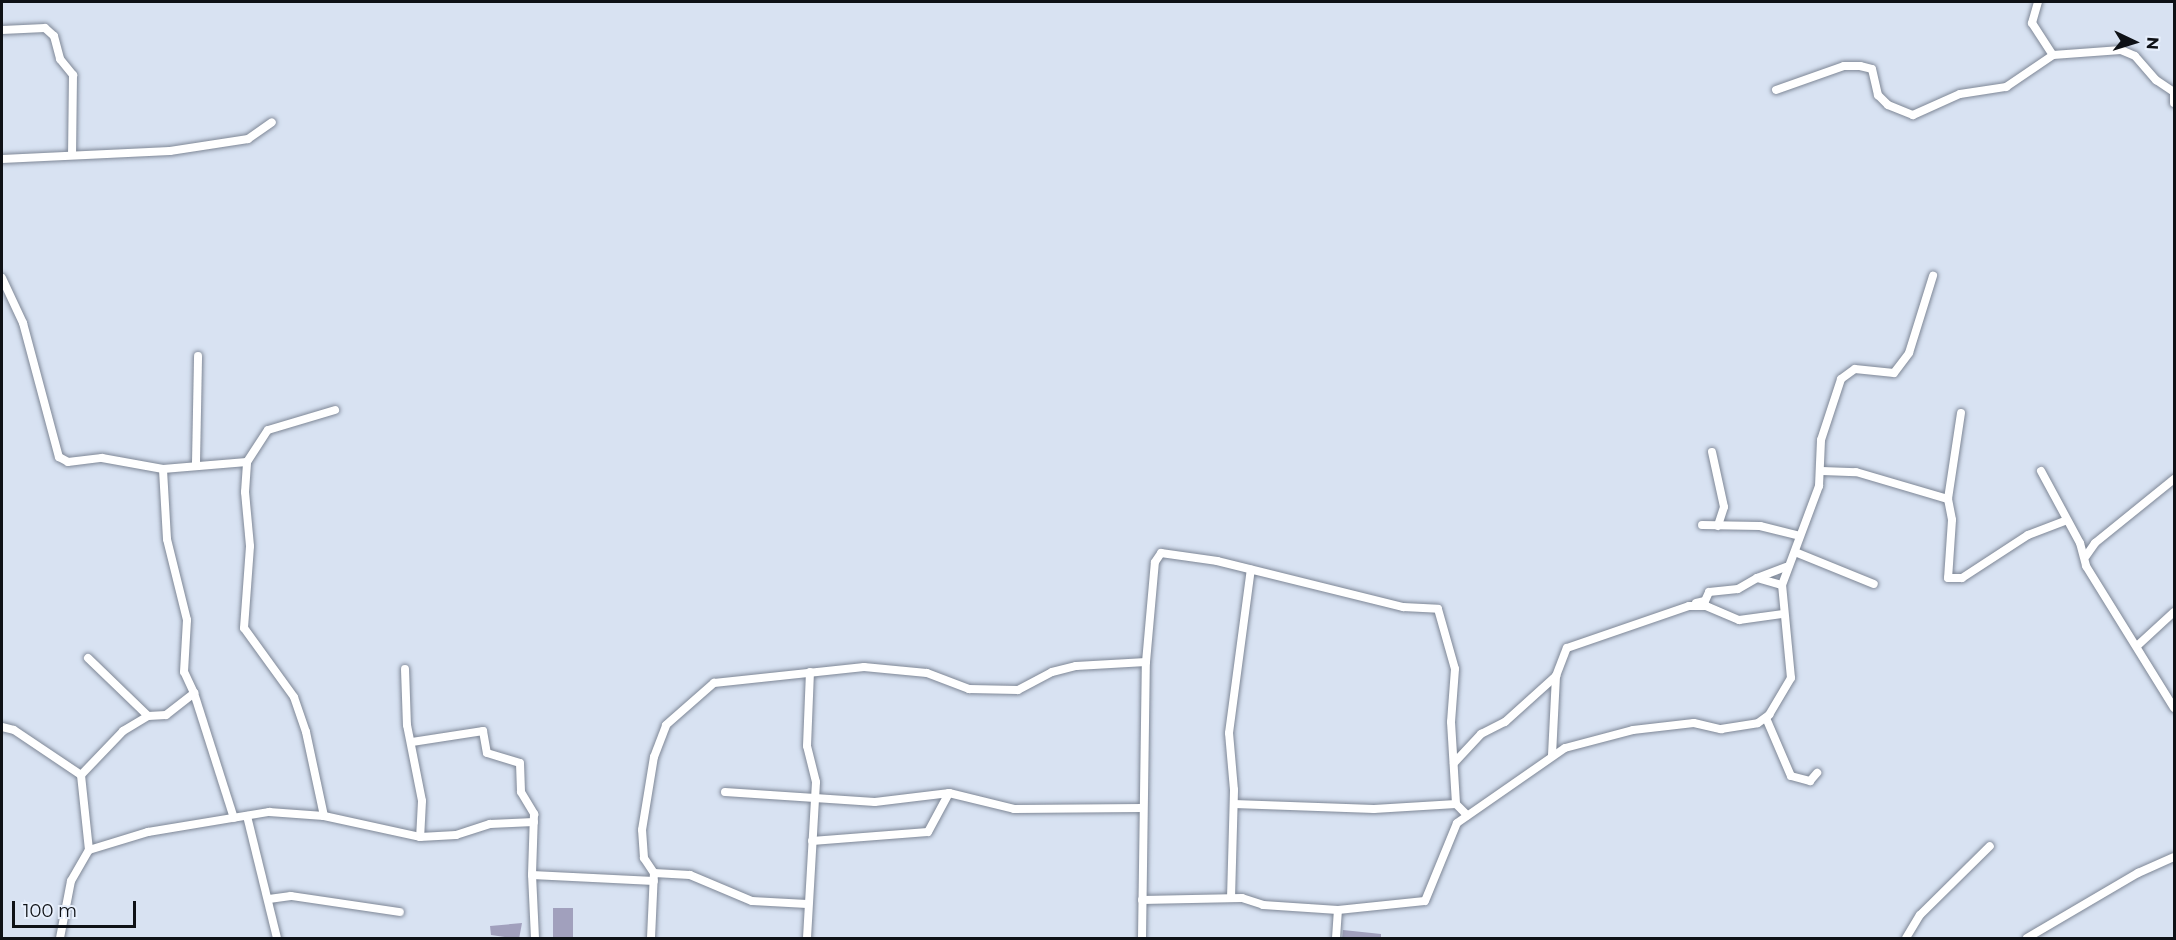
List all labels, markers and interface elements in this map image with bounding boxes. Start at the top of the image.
north arrow [2104,12,2164,72]
text: N [2143,36,2162,50]
scale bar [15,889,140,927]
text: 100 m [23,900,77,922]

